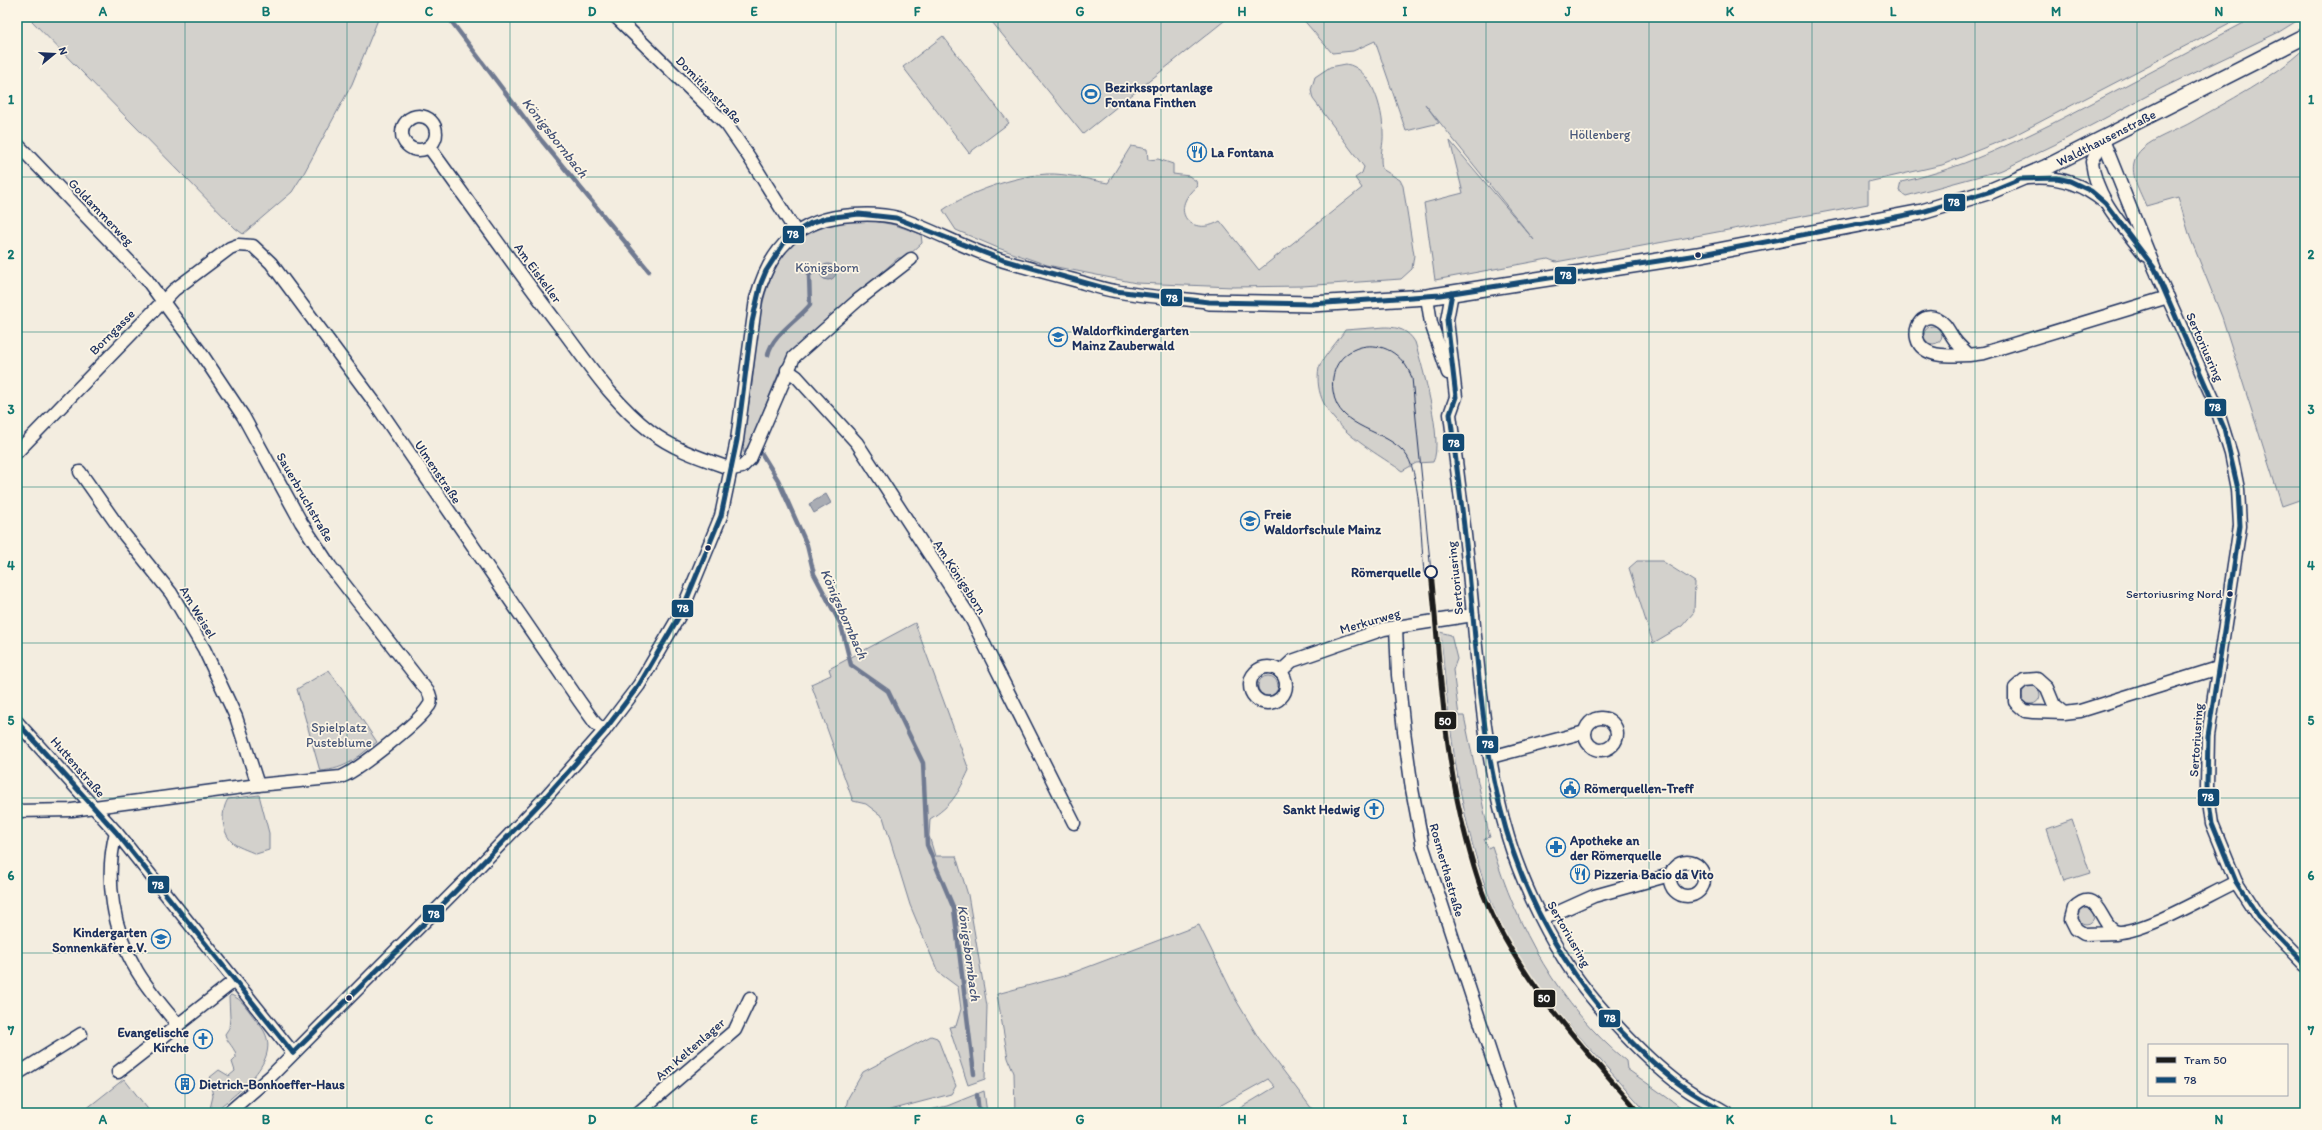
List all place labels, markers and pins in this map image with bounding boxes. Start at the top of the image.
place label: Bezirkssportanlage Fontana Finthen [1105,80,1213,110]
sports icon: Bezirkssportanlage Fontana Finthen [1080,83,1102,105]
restaurant icon: La Fontana [1186,141,1208,163]
place label: La Fontana [1211,145,1274,160]
unlabelled marker [1693,250,1703,260]
place label: Waldorfkindergarten Mainz Zauberwald [1072,323,1190,353]
school or university icon: Waldorfkindergarten Mainz Zauberwald [1047,326,1069,348]
place label: Freie Waldorfschule Mainz [1264,507,1382,537]
school or university icon: Freie Waldorfschule Mainz [1239,510,1261,532]
unlabelled marker [703,543,713,553]
place label: Römerquelle [1351,565,1421,581]
marker: Römerquelle [1424,565,1438,579]
place label: Sertoriusring Nord [2126,587,2222,601]
marker: Sertoriusring Nord [2225,589,2235,599]
public building icon: Römerquellen-Treff [1559,777,1581,799]
place label: Römerquellen-Treff [1584,781,1694,797]
church icon: Sankt Hedwig [1363,798,1385,820]
place label: Sankt Hedwig [1283,802,1360,818]
place label: Apotheke an der Römerquelle [1569,833,1661,864]
pharmacy icon: Apotheke an der Römerquelle [1545,836,1567,858]
restaurant icon: Pizzeria Bacio da Vito [1569,863,1591,885]
place label: Pizzeria Bacio da Vito [1594,867,1714,882]
place label: Kindergarten Sonnenkäfer e.V. [52,925,148,955]
school or university icon: Kindergarten Sonnenkäfer e.V. [150,928,172,950]
unlabelled marker [344,993,354,1003]
place label: Evangelische Kirche [117,1025,189,1055]
church icon: Evangelische Kirche [192,1028,214,1050]
building icon: Dietrich-Bonhoeffer-Haus [174,1073,196,1095]
place label: Dietrich-Bonhoeffer-Haus [199,1077,345,1092]

